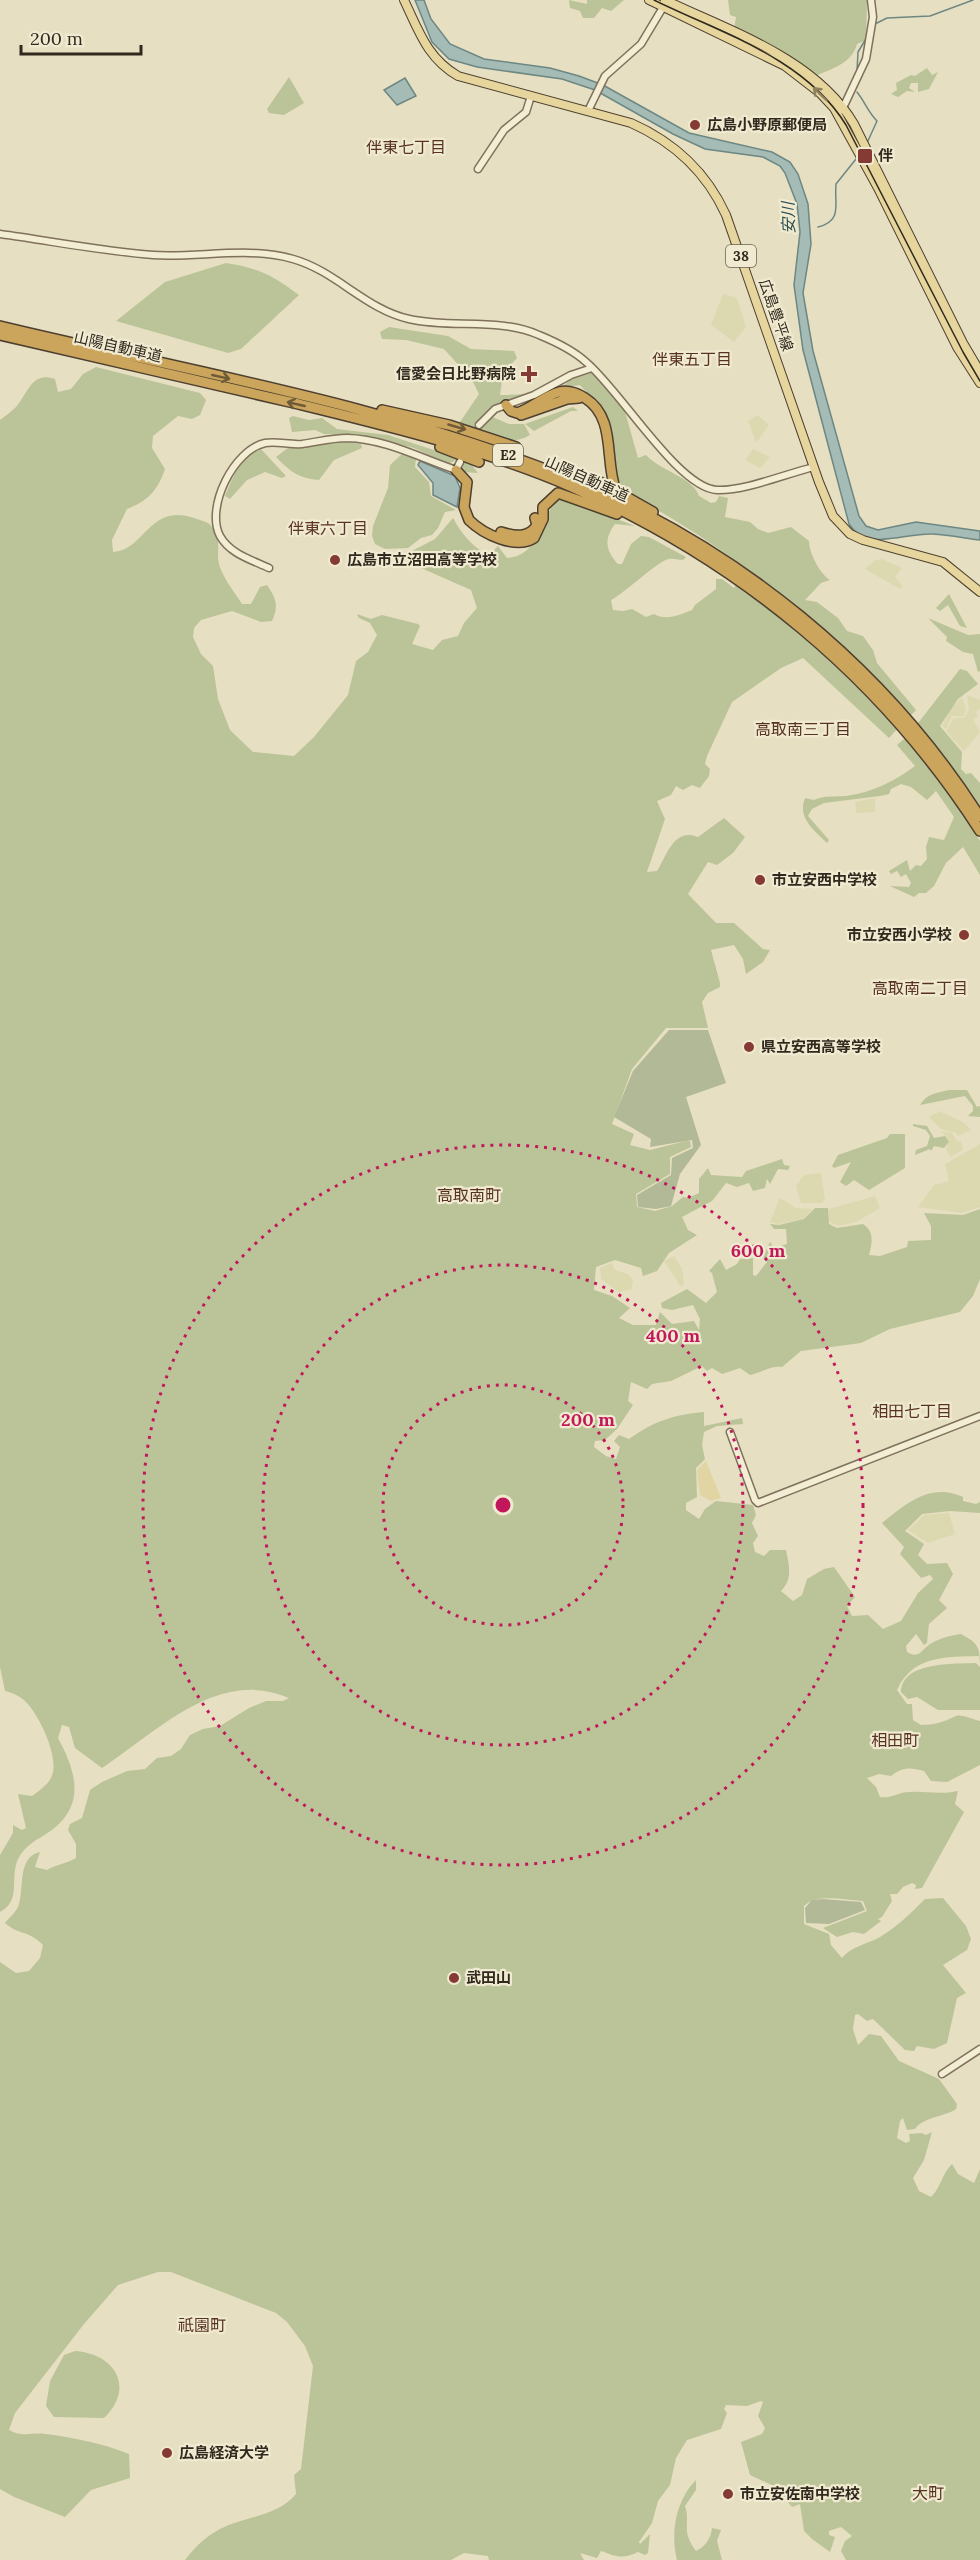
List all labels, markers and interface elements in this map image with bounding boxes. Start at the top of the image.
scale bar [21,18,141,56]
text: 200 m [30,27,83,50]
one-way arrow [813,86,827,101]
place label: 広島小野原郵便局 [707,115,827,134]
marker: 広島小野原郵便局 [688,118,702,132]
district label: 伴東七丁目 [366,137,446,157]
place label: 伴 [878,146,893,165]
marker: 伴 [856,147,874,165]
water label: 安川 [777,200,799,234]
road number: 38 [726,245,756,267]
street label: 広島豊平線 [755,276,798,353]
street label: 山陽自動車道 [72,327,164,366]
district label: 伴東五丁目 [652,349,732,369]
place label: 信愛会日比野病院 [396,364,516,383]
marker: 信愛会日比野病院 [520,365,538,383]
one-way arrow [211,371,230,383]
one-way arrow [286,397,305,409]
one-way arrow [447,422,466,433]
road number: E2 [493,444,523,466]
street label: 山陽自動車道 [542,452,632,506]
district label: 伴東六丁目 [288,518,368,538]
place label: 広島市立沼田高等学校 [347,550,497,569]
marker: 広島市立沼田高等学校 [328,553,342,567]
district label: 高取南三丁目 [755,719,851,739]
place label: 市立安西中学校 [772,870,877,889]
marker: 市立安西中学校 [753,873,767,887]
place label: 市立安西小学校 [847,925,952,944]
marker: 市立安西小学校 [957,928,971,942]
district label: 高取南二丁目 [872,978,968,998]
place label: 県立安西高等学校 [761,1037,881,1056]
marker: 県立安西高等学校 [742,1040,756,1054]
district label: 高取南町 [437,1185,501,1205]
text: 600 m [731,1239,786,1262]
text: 400 m [646,1324,700,1347]
district label: 相田七丁目 [872,1401,952,1421]
text: 200 m [561,1408,615,1431]
centre of rings [493,1495,513,1515]
district label: 相田町 [871,1730,919,1750]
place label: 武田山 [466,1968,511,1987]
marker: 武田山 [447,1971,461,1985]
district label: 祇園町 [178,2315,226,2335]
place label: 広島経済大学 [179,2443,269,2462]
marker: 広島経済大学 [160,2446,174,2460]
district label: 大町 [912,2483,944,2503]
place label: 市立安佐南中学校 [740,2484,860,2503]
marker: 市立安佐南中学校 [721,2487,735,2501]

